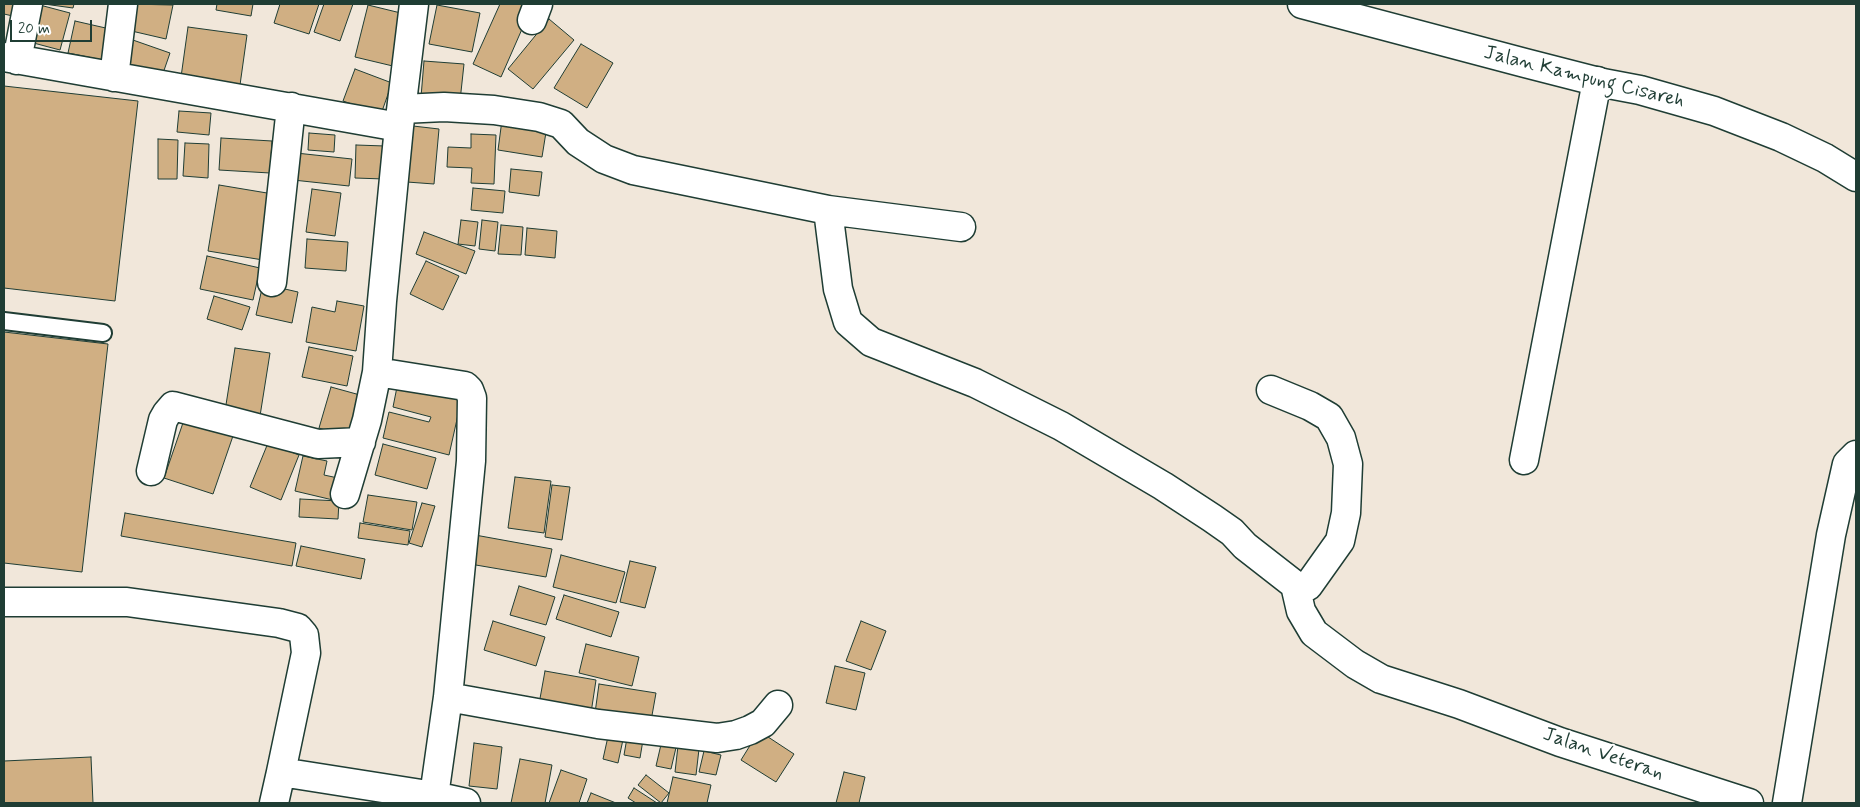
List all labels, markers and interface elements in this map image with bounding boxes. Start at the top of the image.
scale bar [12,10,95,42]
text: 20 m [18,19,50,39]
street label: Jalan Kampung Cisareh [1481,41,1687,115]
street label: Jalan Veteran [1540,723,1666,787]

